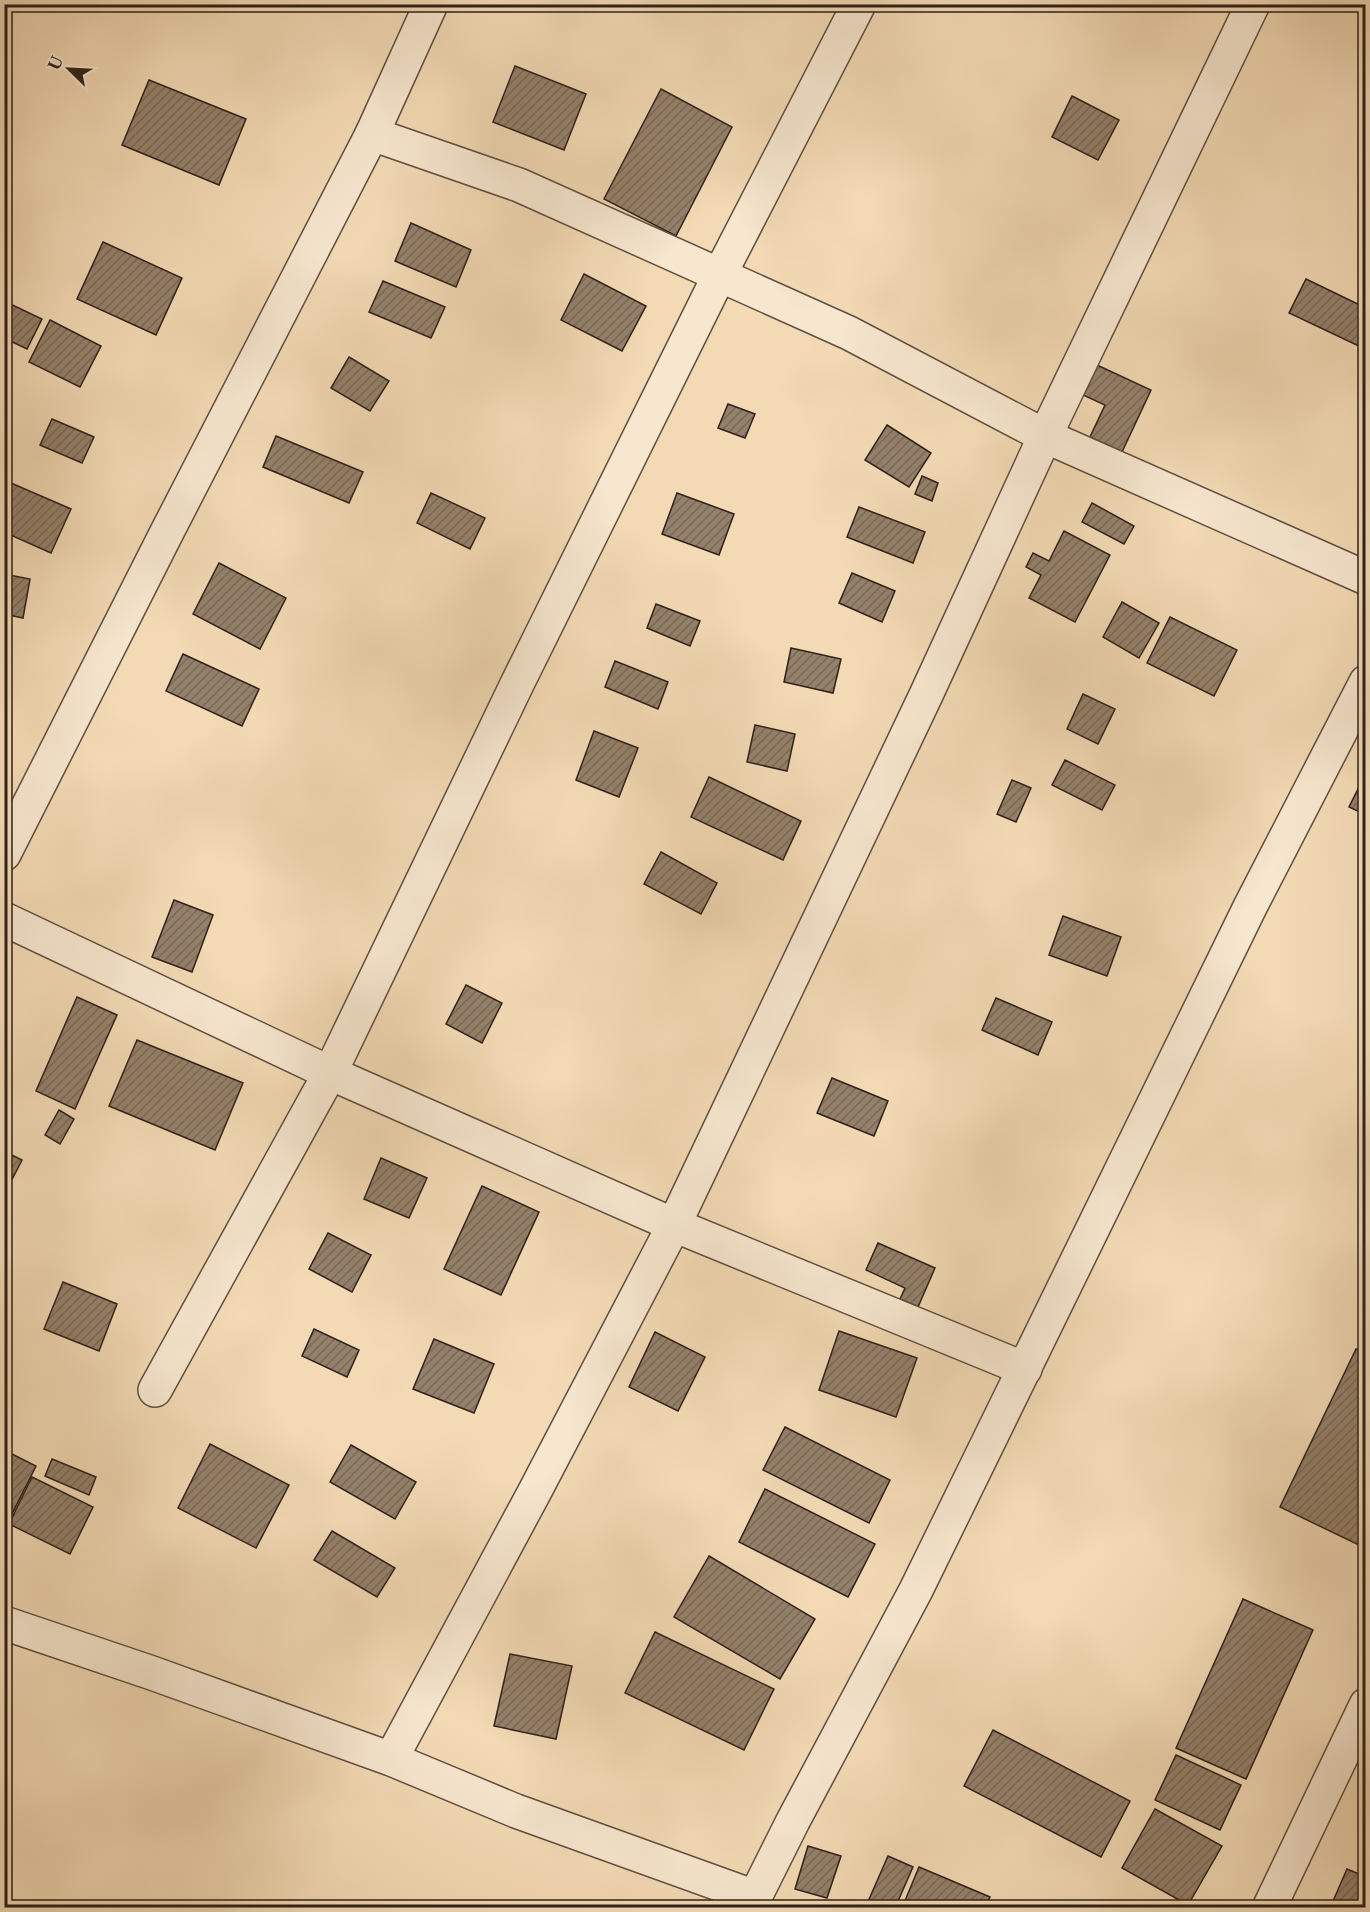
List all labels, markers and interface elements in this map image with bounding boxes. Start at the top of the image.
north arrow [39,39,99,99]
text: U [44,53,67,73]

